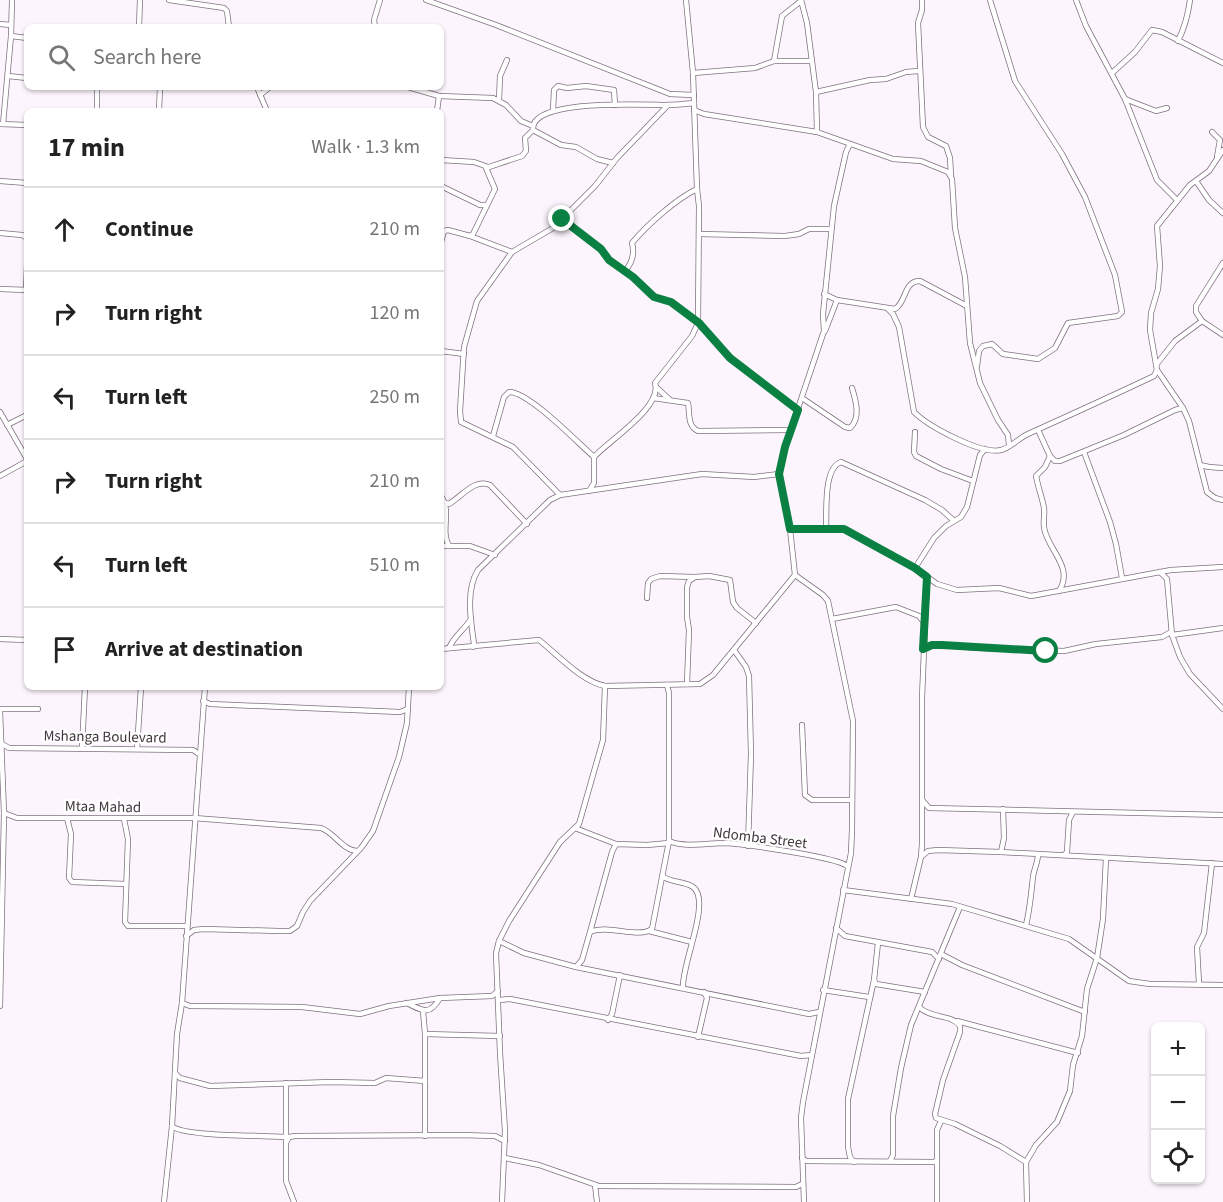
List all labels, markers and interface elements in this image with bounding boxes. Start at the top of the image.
search box [24,24,444,90]
icon: search [45,41,78,74]
text: Search here [93,41,201,73]
text: 17 min [48,129,125,166]
text: Walk · 1.3 km [311,133,420,161]
route end [548,205,574,231]
icon: ahead [48,213,81,246]
text: Continue [105,213,194,245]
text: 210 m [370,215,420,243]
icon: right [48,297,81,330]
text: Turn right [105,297,202,329]
text: 120 m [370,299,420,327]
icon: left [48,381,81,414]
text: Turn left [105,381,187,413]
text: 250 m [370,383,420,411]
icon: right [48,465,81,498]
text: Turn right [105,465,202,497]
text: 210 m [370,467,420,495]
icon: left [48,549,81,582]
text: Turn left [105,549,187,581]
text: 510 m [370,551,420,579]
icon: arrive [48,633,81,666]
text: Arrive at destination [105,633,303,665]
route start [1032,637,1058,663]
street label: Mshanga Boulevard [43,725,167,749]
street label: Mtaa Mahad [65,796,141,818]
street label: Ndomba Street [712,822,808,854]
map controls [1151,1022,1205,1184]
button: + [1151,1022,1205,1076]
button: − [1151,1076,1205,1130]
button: locate [1151,1130,1205,1184]

